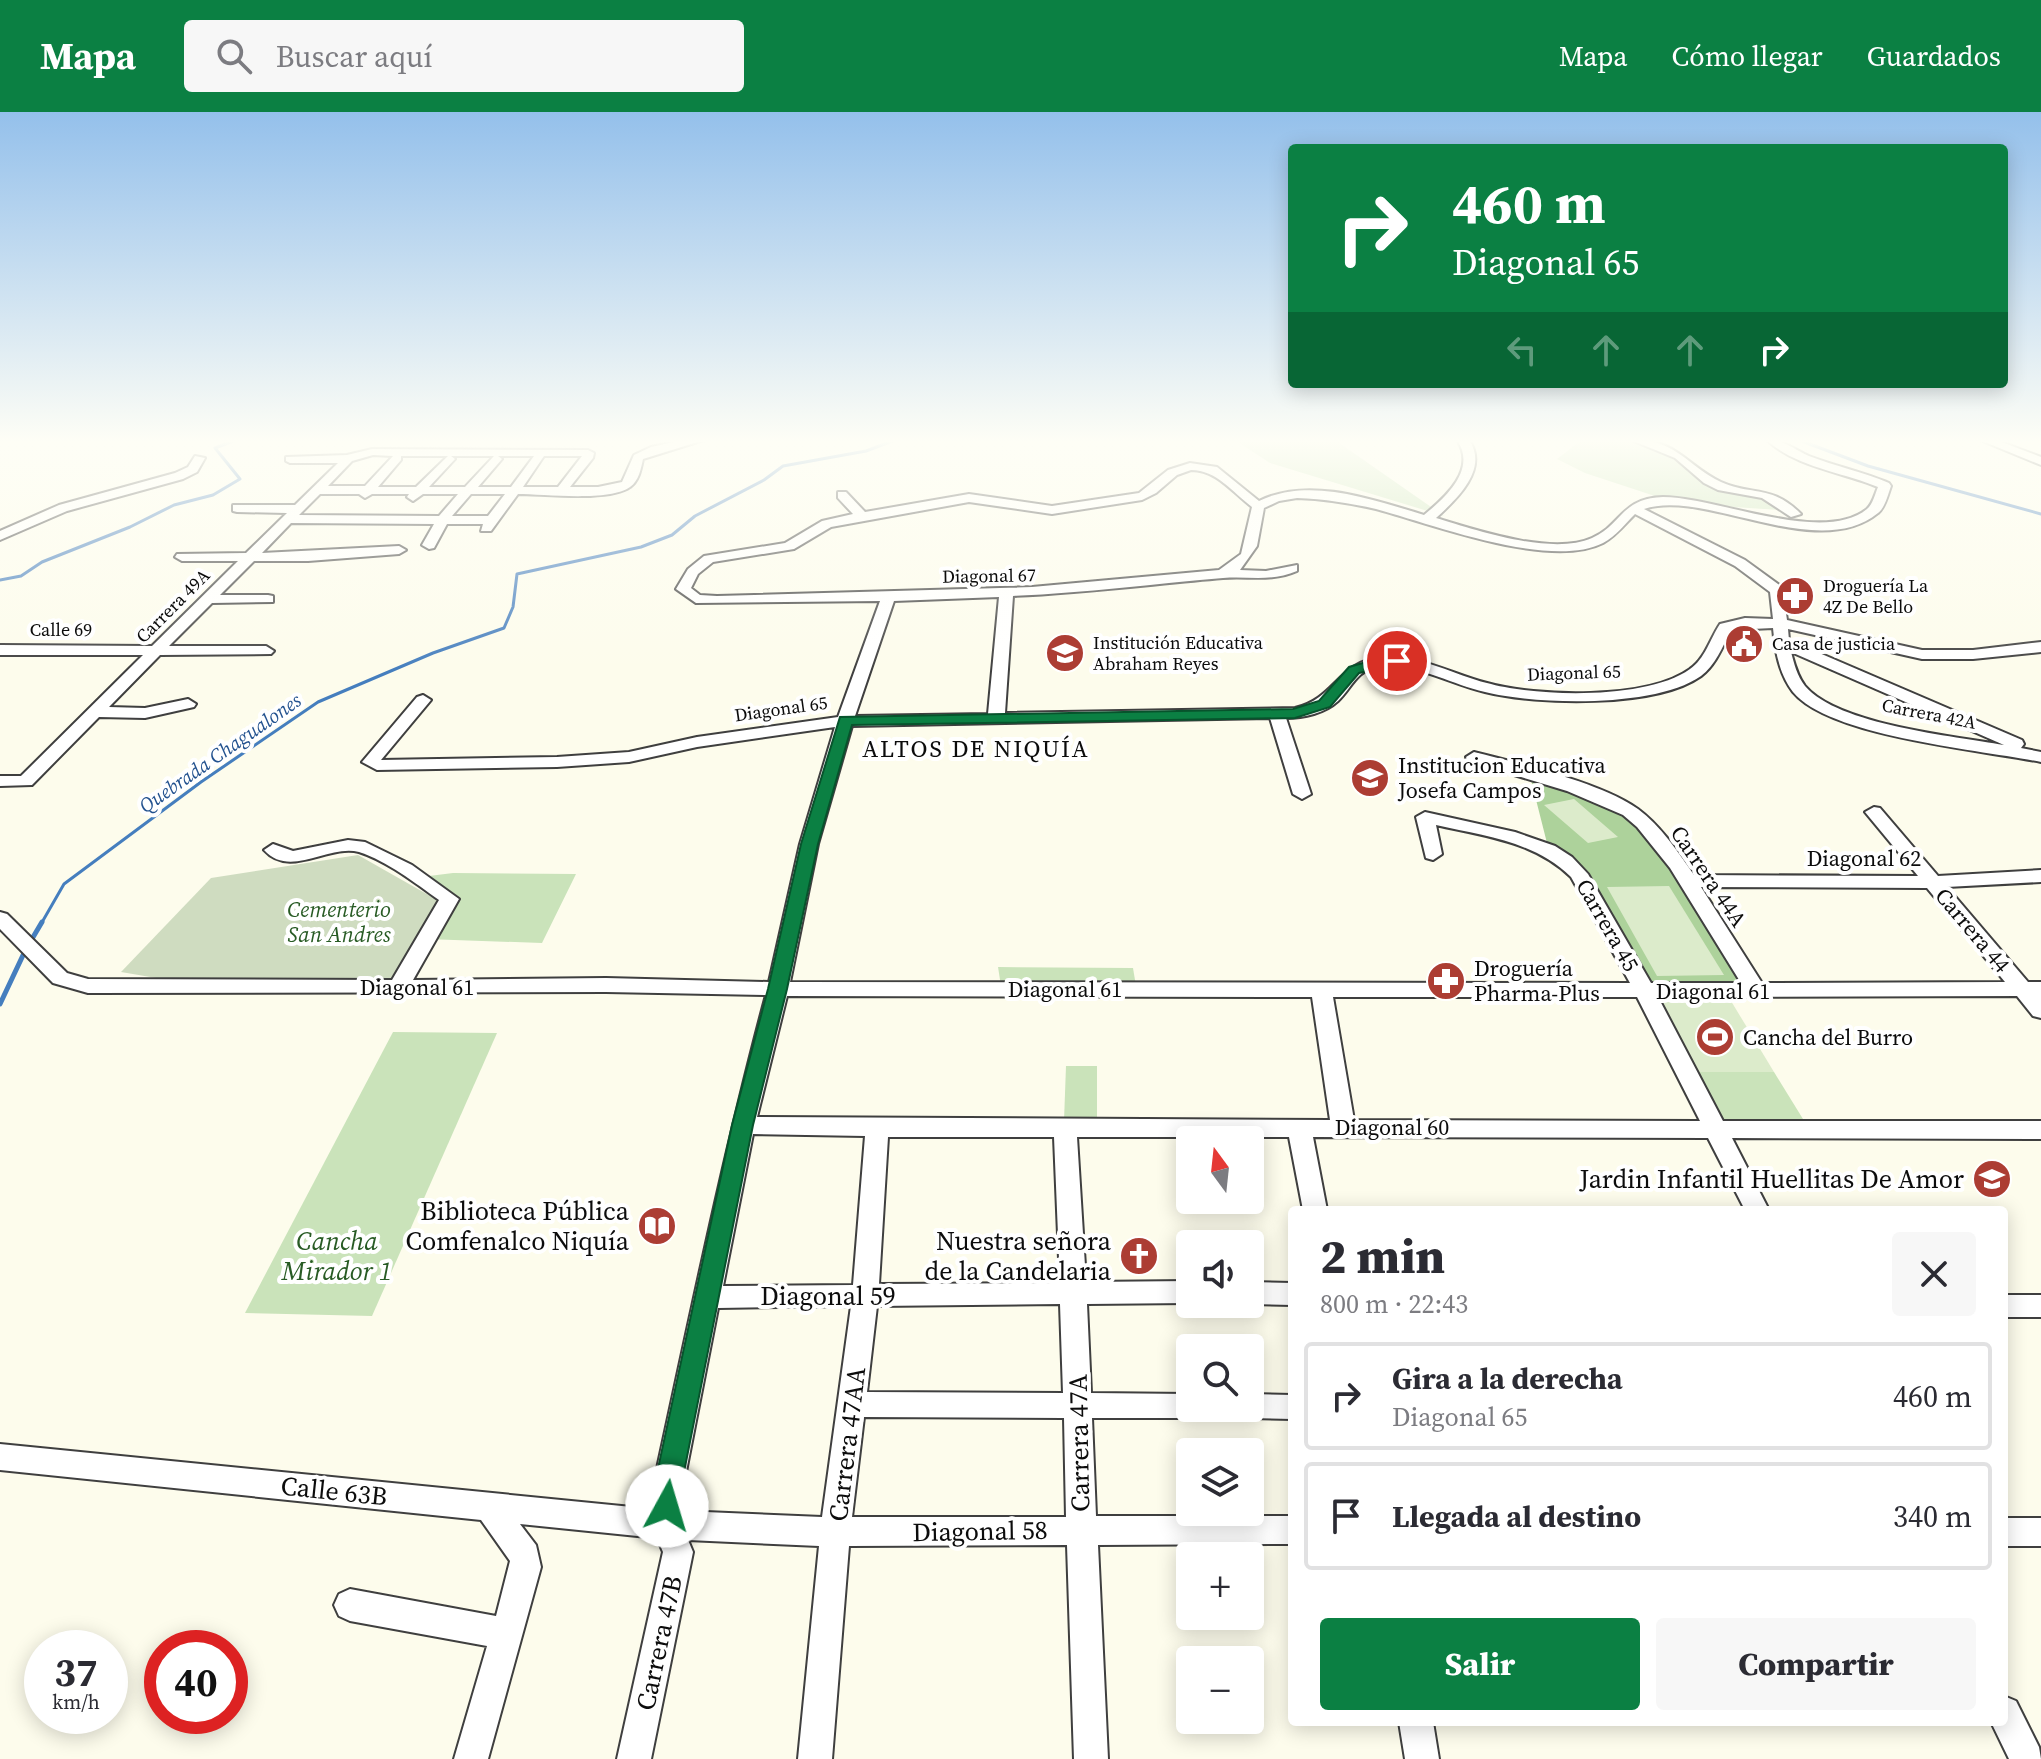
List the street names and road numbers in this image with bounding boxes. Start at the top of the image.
street label: Diagonal 67 [942,562,1036,589]
street label: Carrera 49A [130,563,215,648]
street label: Calle 69 [30,617,92,642]
street label: Diagonal 65 [1527,658,1621,687]
street label: Diagonal 65 [733,690,829,727]
street label: Carrera 42A [1880,692,1978,735]
street label: Carrera 44A [1664,819,1754,933]
street label: Diagonal 62 [1807,843,1921,873]
street label: Carrera 45 [1570,873,1646,977]
street label: Carrera 44 [1929,881,2017,979]
street label: Diagonal 61 [360,972,474,1002]
street label: Diagonal 61 [1008,974,1122,1004]
street label: Diagonal 61 [1656,976,1770,1006]
street label: Diagonal 60 [1335,1112,1449,1142]
street label: Diagonal 59 [760,1278,896,1314]
street label: Carrera 47AA [820,1365,874,1523]
street label: Carrera 47A [1060,1374,1098,1512]
street label: Calle 63B [279,1468,389,1514]
street label: Diagonal 58 [912,1512,1048,1550]
street label: Carrera 47B [627,1572,691,1714]

